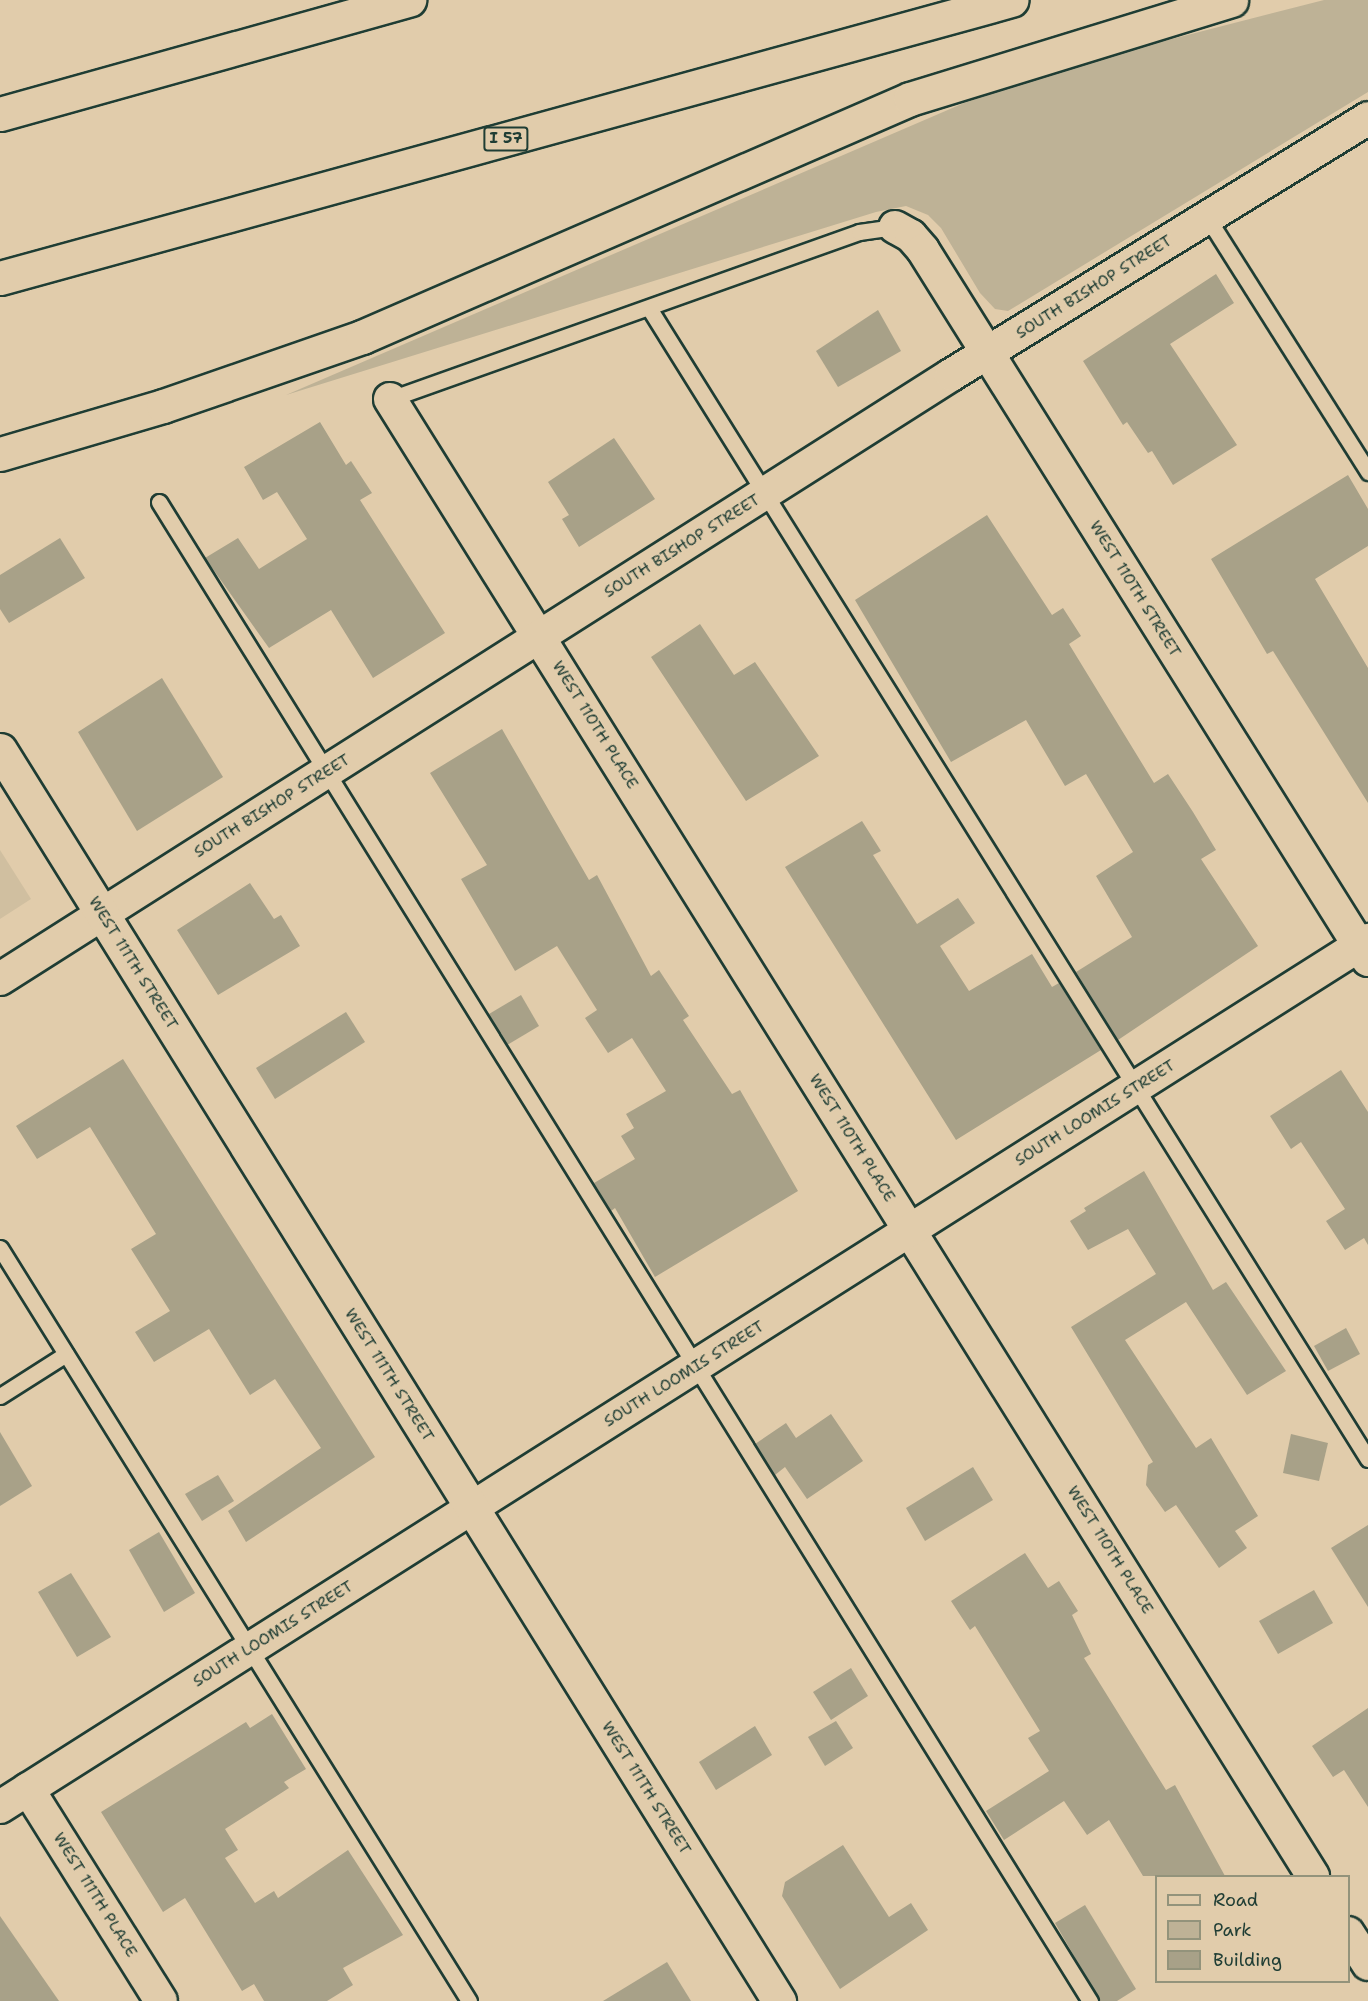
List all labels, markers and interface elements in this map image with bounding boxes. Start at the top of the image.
road number: I 57 [482,127,530,151]
street label: SOUTH BISHOP STREET [1012,231,1176,343]
street label: SOUTH BISHOP STREET [600,490,764,602]
street label: WEST 110TH STREET [1085,517,1185,661]
street label: WEST 110TH PLACE [548,657,642,793]
street label: SOUTH BISHOP STREET [190,750,354,862]
street label: WEST 111TH STREET [84,893,182,1033]
street label: SOUTH LOOMIS STREET [1011,1056,1179,1170]
street label: WEST 110TH PLACE [805,1070,899,1206]
street label: WEST 111TH STREET [340,1305,438,1445]
street label: SOUTH LOOMIS STREET [600,1317,768,1431]
street label: WEST 110TH PLACE [1063,1482,1157,1618]
street label: SOUTH LOOMIS STREET [189,1577,357,1691]
street label: WEST 111TH STREET [597,1718,695,1858]
street label: WEST 111TH PLACE [49,1829,141,1961]
legend [1155,1875,1350,1983]
text: Road [1213,1888,1258,1912]
text: Park [1213,1918,1252,1942]
text: Building [1213,1948,1282,1972]

